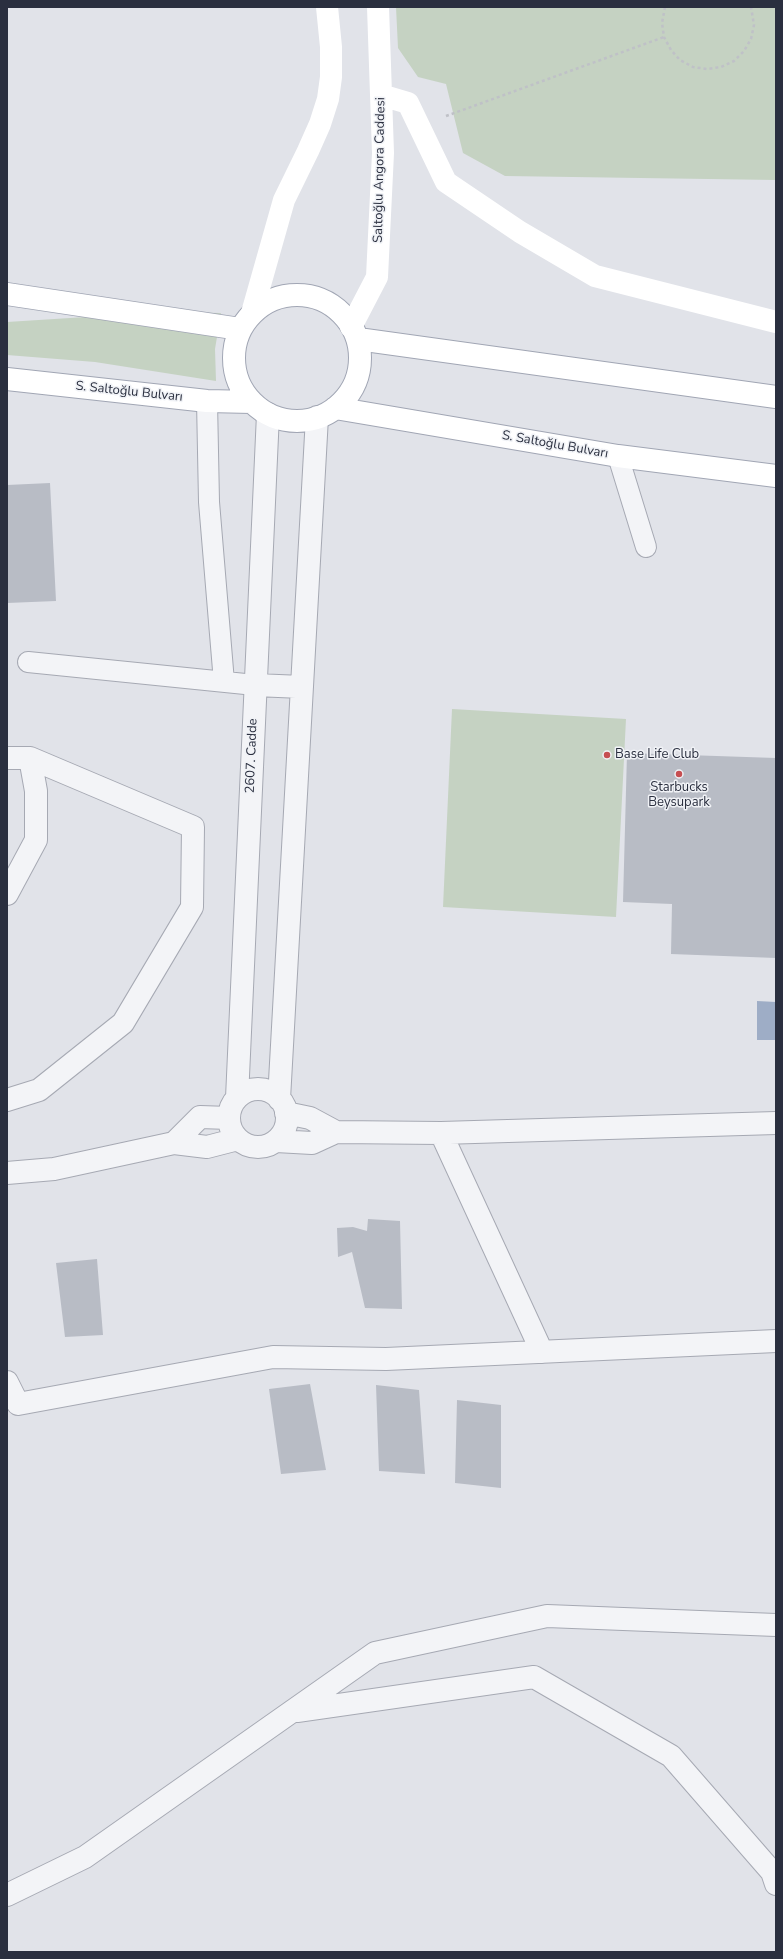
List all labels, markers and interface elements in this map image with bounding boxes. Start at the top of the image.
street label: Saltoğlu Angora Caddesi [371,97,389,243]
street label: S. Saltoğlu Bulvarı [75,379,183,405]
street label: S. Saltoğlu Bulvarı [501,428,609,462]
street label: 2607. Cadde [243,718,261,794]
place label: Base Life Club [615,747,699,763]
marker: Base Life Club [602,750,612,760]
marker: Starbucks Beysupark [674,769,684,779]
place label: Starbucks Beysupark [648,780,710,811]

